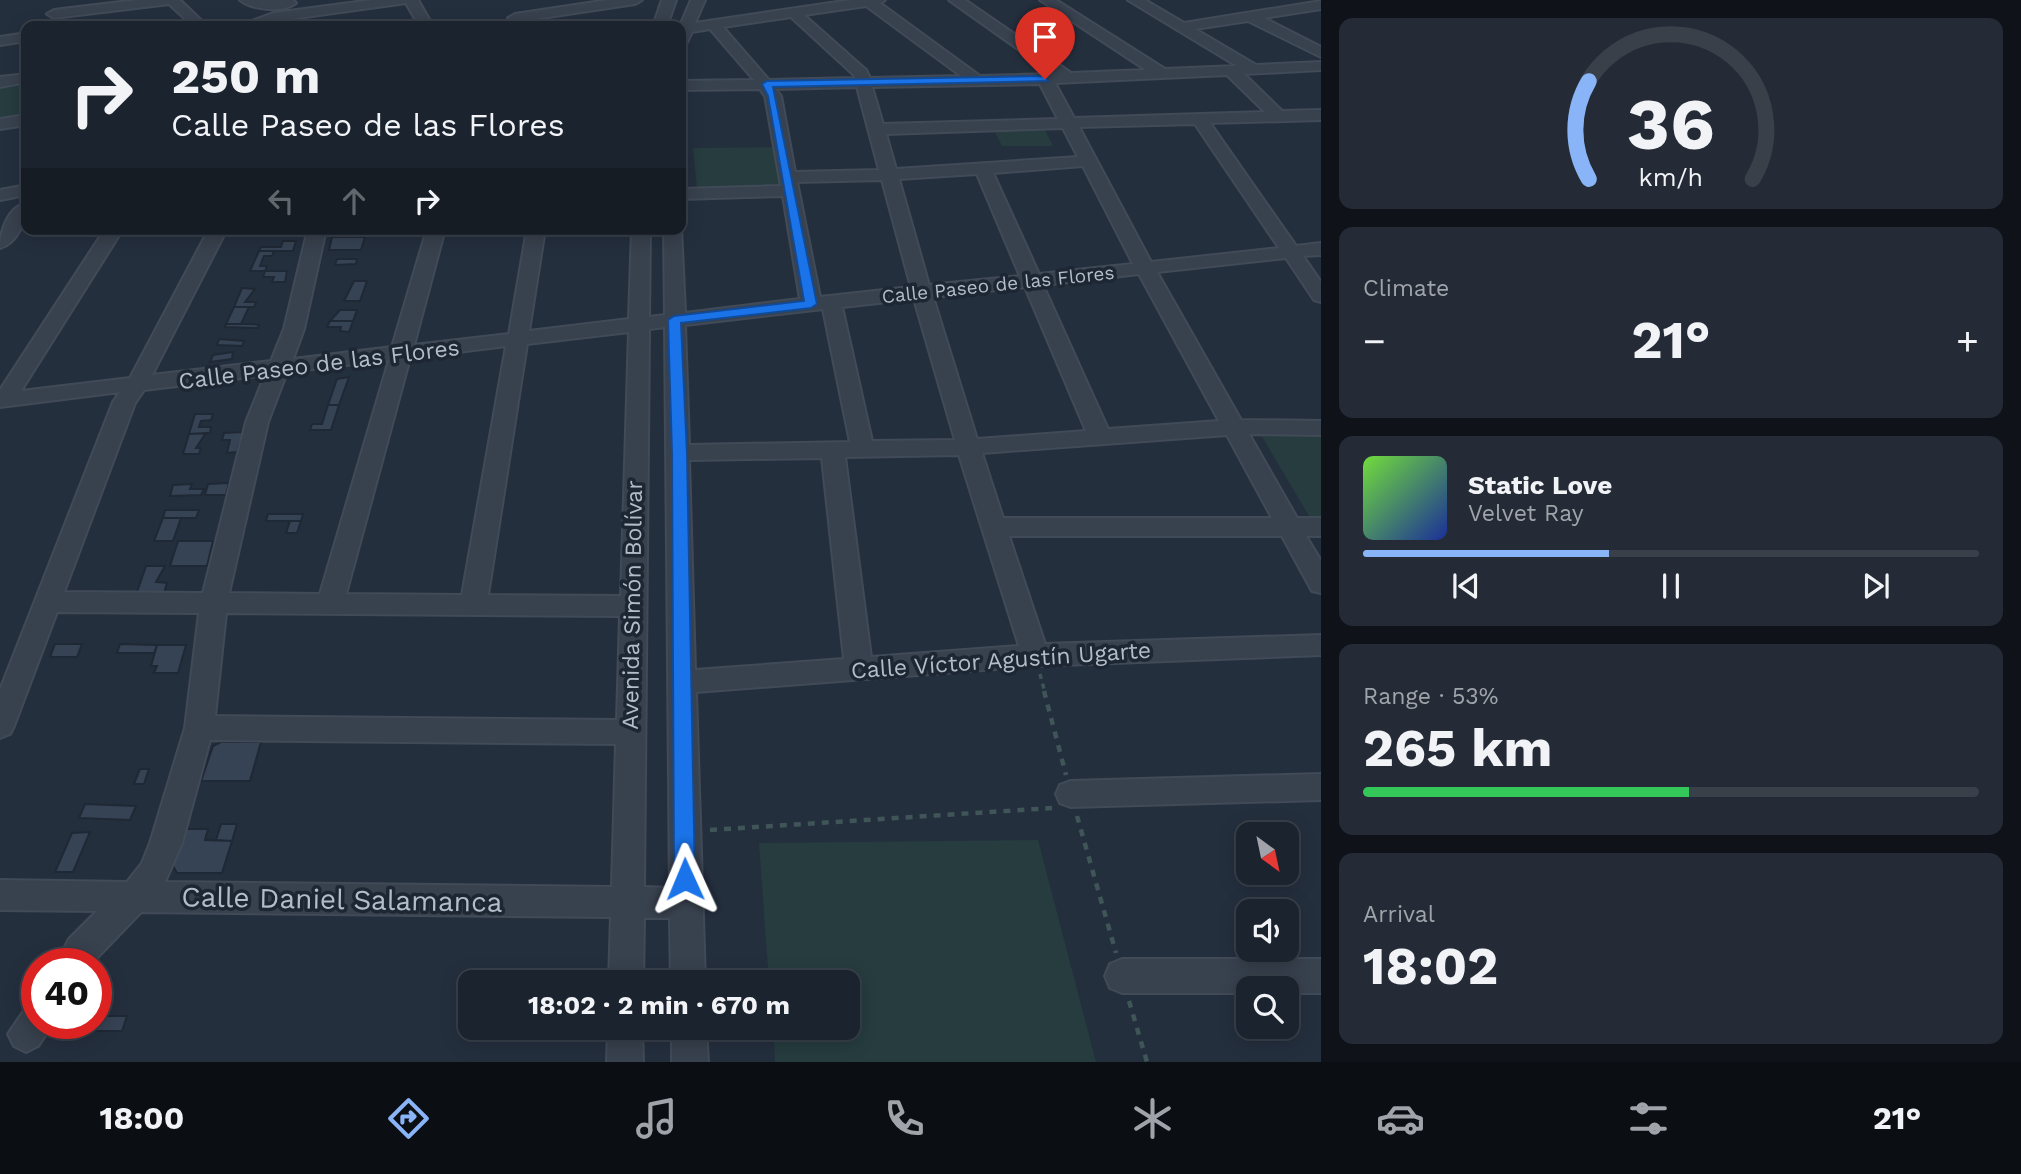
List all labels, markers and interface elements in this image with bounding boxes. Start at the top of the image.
pin [1015,7,1075,79]
icon: arrive [1026,18,1064,56]
text: 250 m [171,47,320,105]
icon: right [56,49,147,140]
text: 36 [1627,82,1715,168]
text: Calle Paseo de las Flores [171,106,565,144]
text: km/h [1639,163,1703,192]
icon: left [262,182,300,220]
icon: ahead [335,182,373,220]
icon: right [408,182,446,220]
street label: Calle Paseo de las Flores [881,261,1115,308]
text: Climate [1363,275,1449,302]
text: 21° [1631,310,1711,371]
text: − [1363,319,1386,363]
text: + [1956,319,1979,363]
street label: Calle Paseo de las Flores [177,334,461,395]
text: Static Love [1468,470,1612,500]
street label: Avenida Simón Bolívar [617,480,648,730]
text: Velvet Ray [1468,500,1584,527]
icon: previous [1447,567,1485,605]
icon: pause [1652,567,1690,605]
icon: next [1857,567,1895,605]
street label: Calle Víctor Agustín Ugarte [850,637,1152,684]
text: Range · 53% [1363,683,1498,710]
text: 265 km [1363,718,1553,779]
north arrow [1236,822,1298,886]
map controls [1236,822,1299,1039]
position arrow [648,842,722,916]
street label: Calle Daniel Salamanca [181,880,503,919]
button: sound [1236,899,1299,962]
text: Arrival [1363,901,1435,928]
text: 18:02 [1363,936,1498,997]
speed limit sign: 40 [21,948,112,1039]
button: search [1236,976,1299,1039]
text: 18:02 · 2 min · 670 m [528,990,790,1020]
icon: directions [384,1094,433,1143]
icon: music [632,1094,681,1143]
icon: phone [880,1094,929,1143]
icon: climate [1128,1094,1177,1143]
icon: car [1376,1094,1425,1143]
icon: filters [1624,1094,1673,1143]
text: 18:00 [100,1099,184,1137]
text: 21° [1873,1099,1921,1137]

